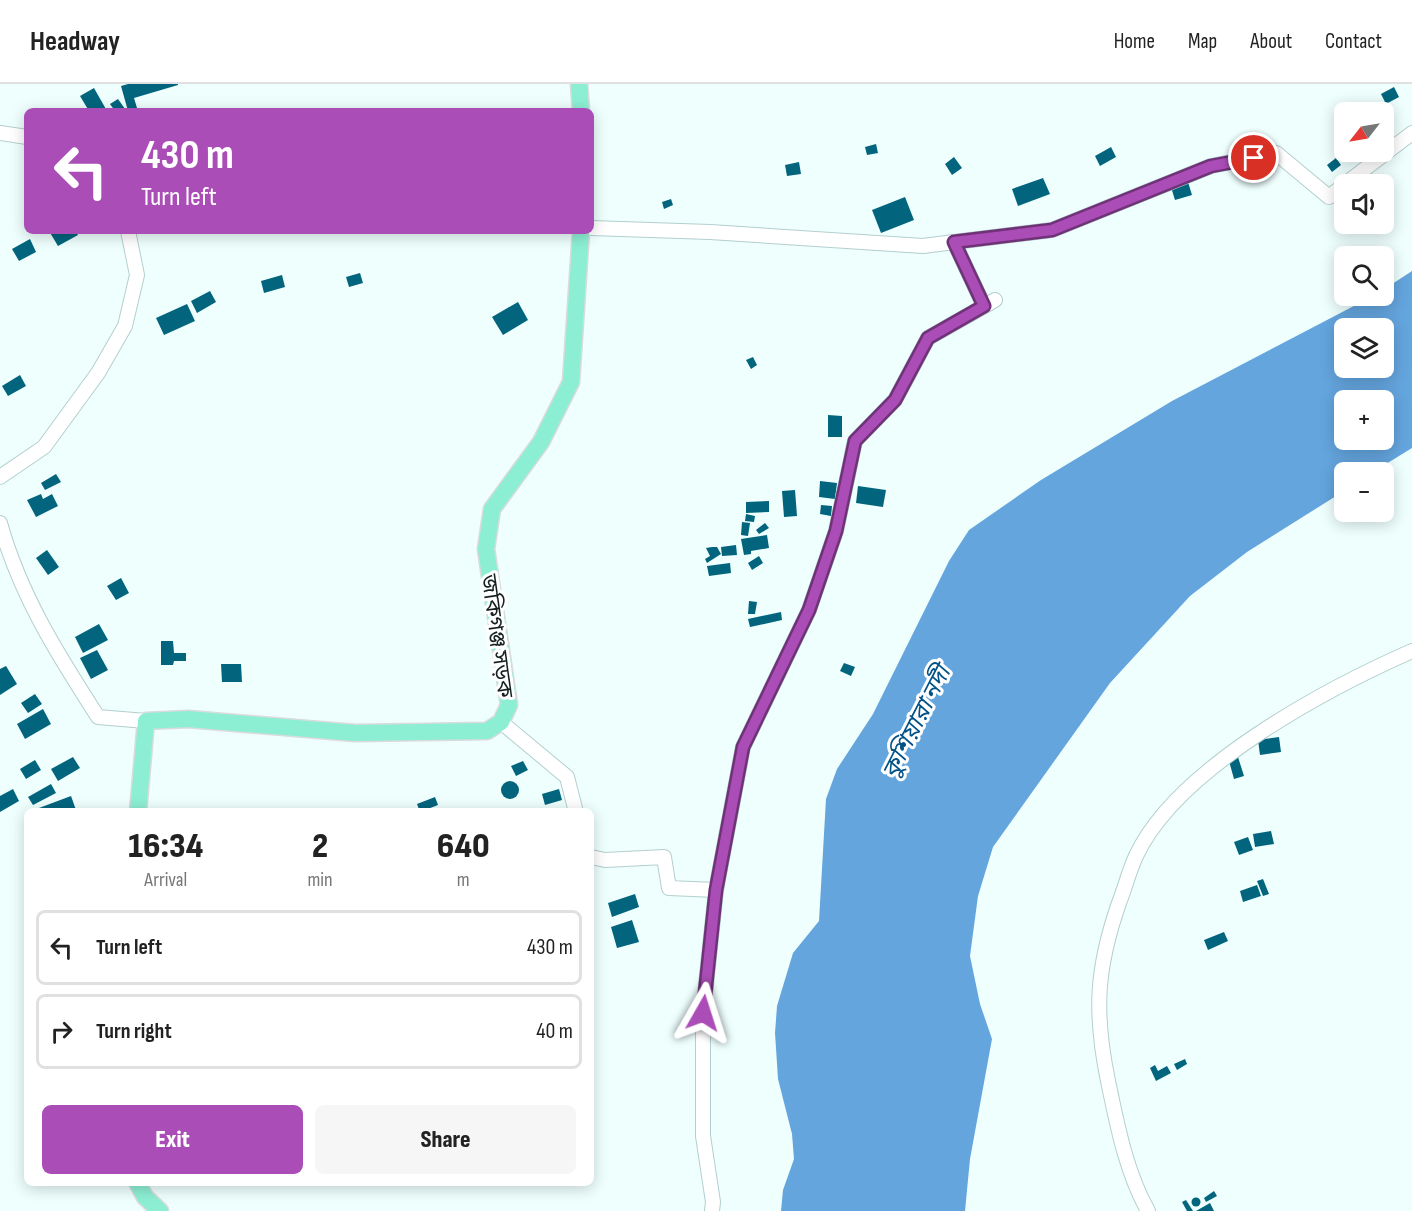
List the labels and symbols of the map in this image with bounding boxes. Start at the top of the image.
north arrow [1334,102,1394,162]
pin [1228,132,1279,183]
street label: জকিগঞ্জ সড়ক [474,572,519,700]
water label: কুশিয়ারা নদী [876,657,959,783]
position arrow [671,981,735,1045]

